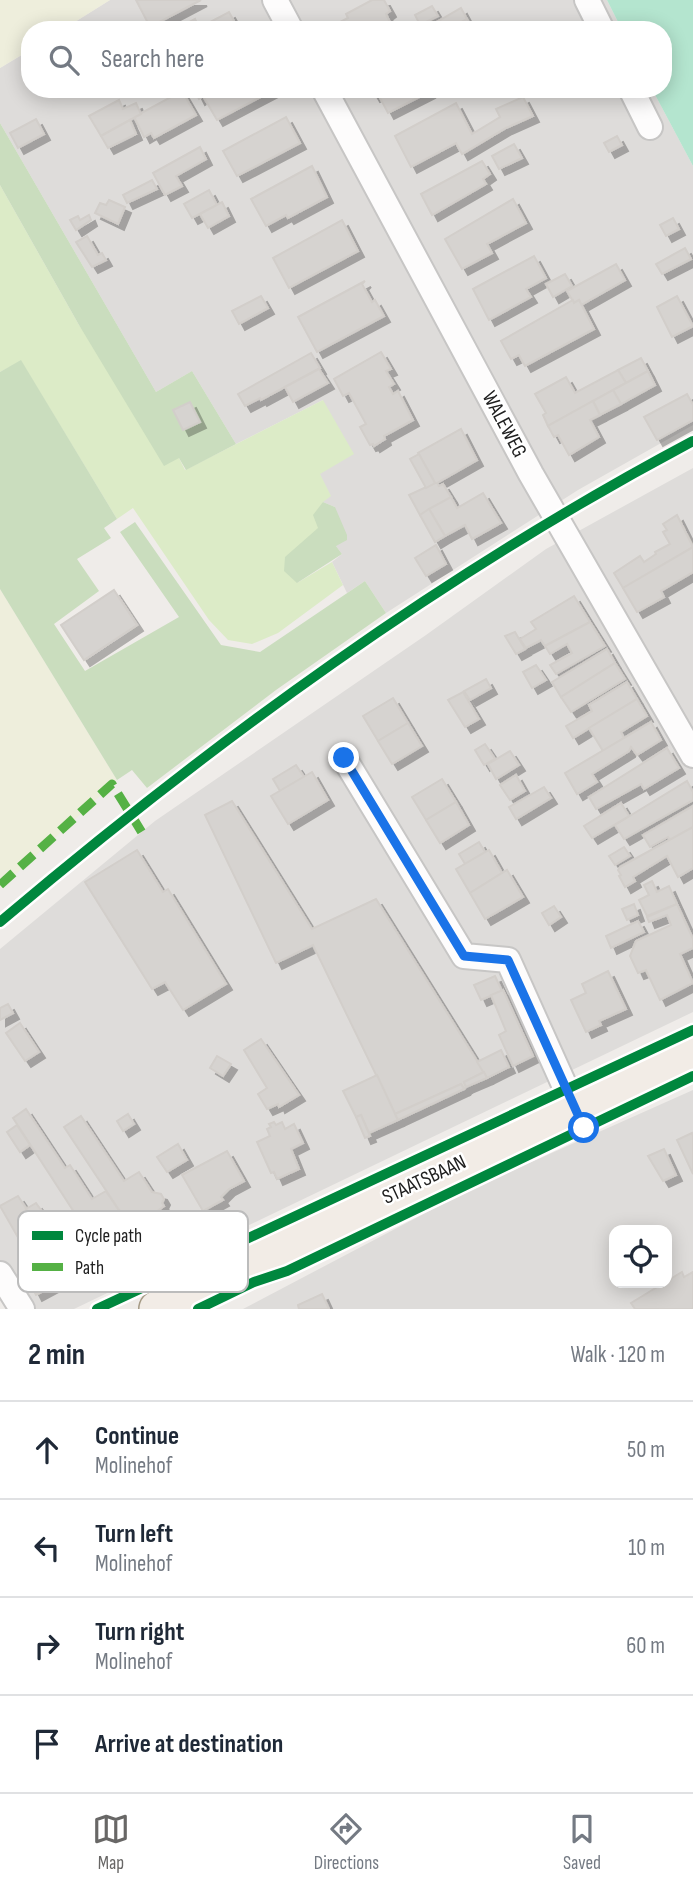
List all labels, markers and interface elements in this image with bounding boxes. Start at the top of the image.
search box [21,21,672,98]
icon: search [45,41,83,79]
text: Search here [101,44,204,75]
street label: WALEWEG [477,387,532,462]
route end [328,742,359,773]
route start [568,1112,599,1143]
street label: STAATSBAAN [378,1149,470,1210]
legend [18,1211,248,1292]
text: Cycle path [75,1225,142,1248]
map controls [609,1225,672,1288]
button: locate [609,1225,672,1288]
text: Path [75,1257,104,1280]
text: 2 min [28,1337,85,1373]
text: Walk · 120 m [570,1341,665,1369]
text: Continue [95,1421,179,1452]
icon: ahead [28,1431,66,1469]
text: 50 m [627,1436,665,1464]
text: Molinehof [95,1452,172,1480]
text: Turn left [95,1519,173,1550]
icon: left [28,1529,66,1567]
text: 10 m [628,1534,665,1562]
text: Molinehof [95,1550,172,1578]
text: Turn right [95,1617,184,1648]
icon: right [28,1627,66,1665]
text: 60 m [626,1632,665,1660]
text: Molinehof [95,1648,172,1676]
icon: arrive [28,1725,66,1763]
text: Arrive at destination [95,1729,283,1760]
tab: Map [92,1810,130,1875]
tab: Directions [314,1810,379,1875]
tab: Saved [563,1810,601,1875]

